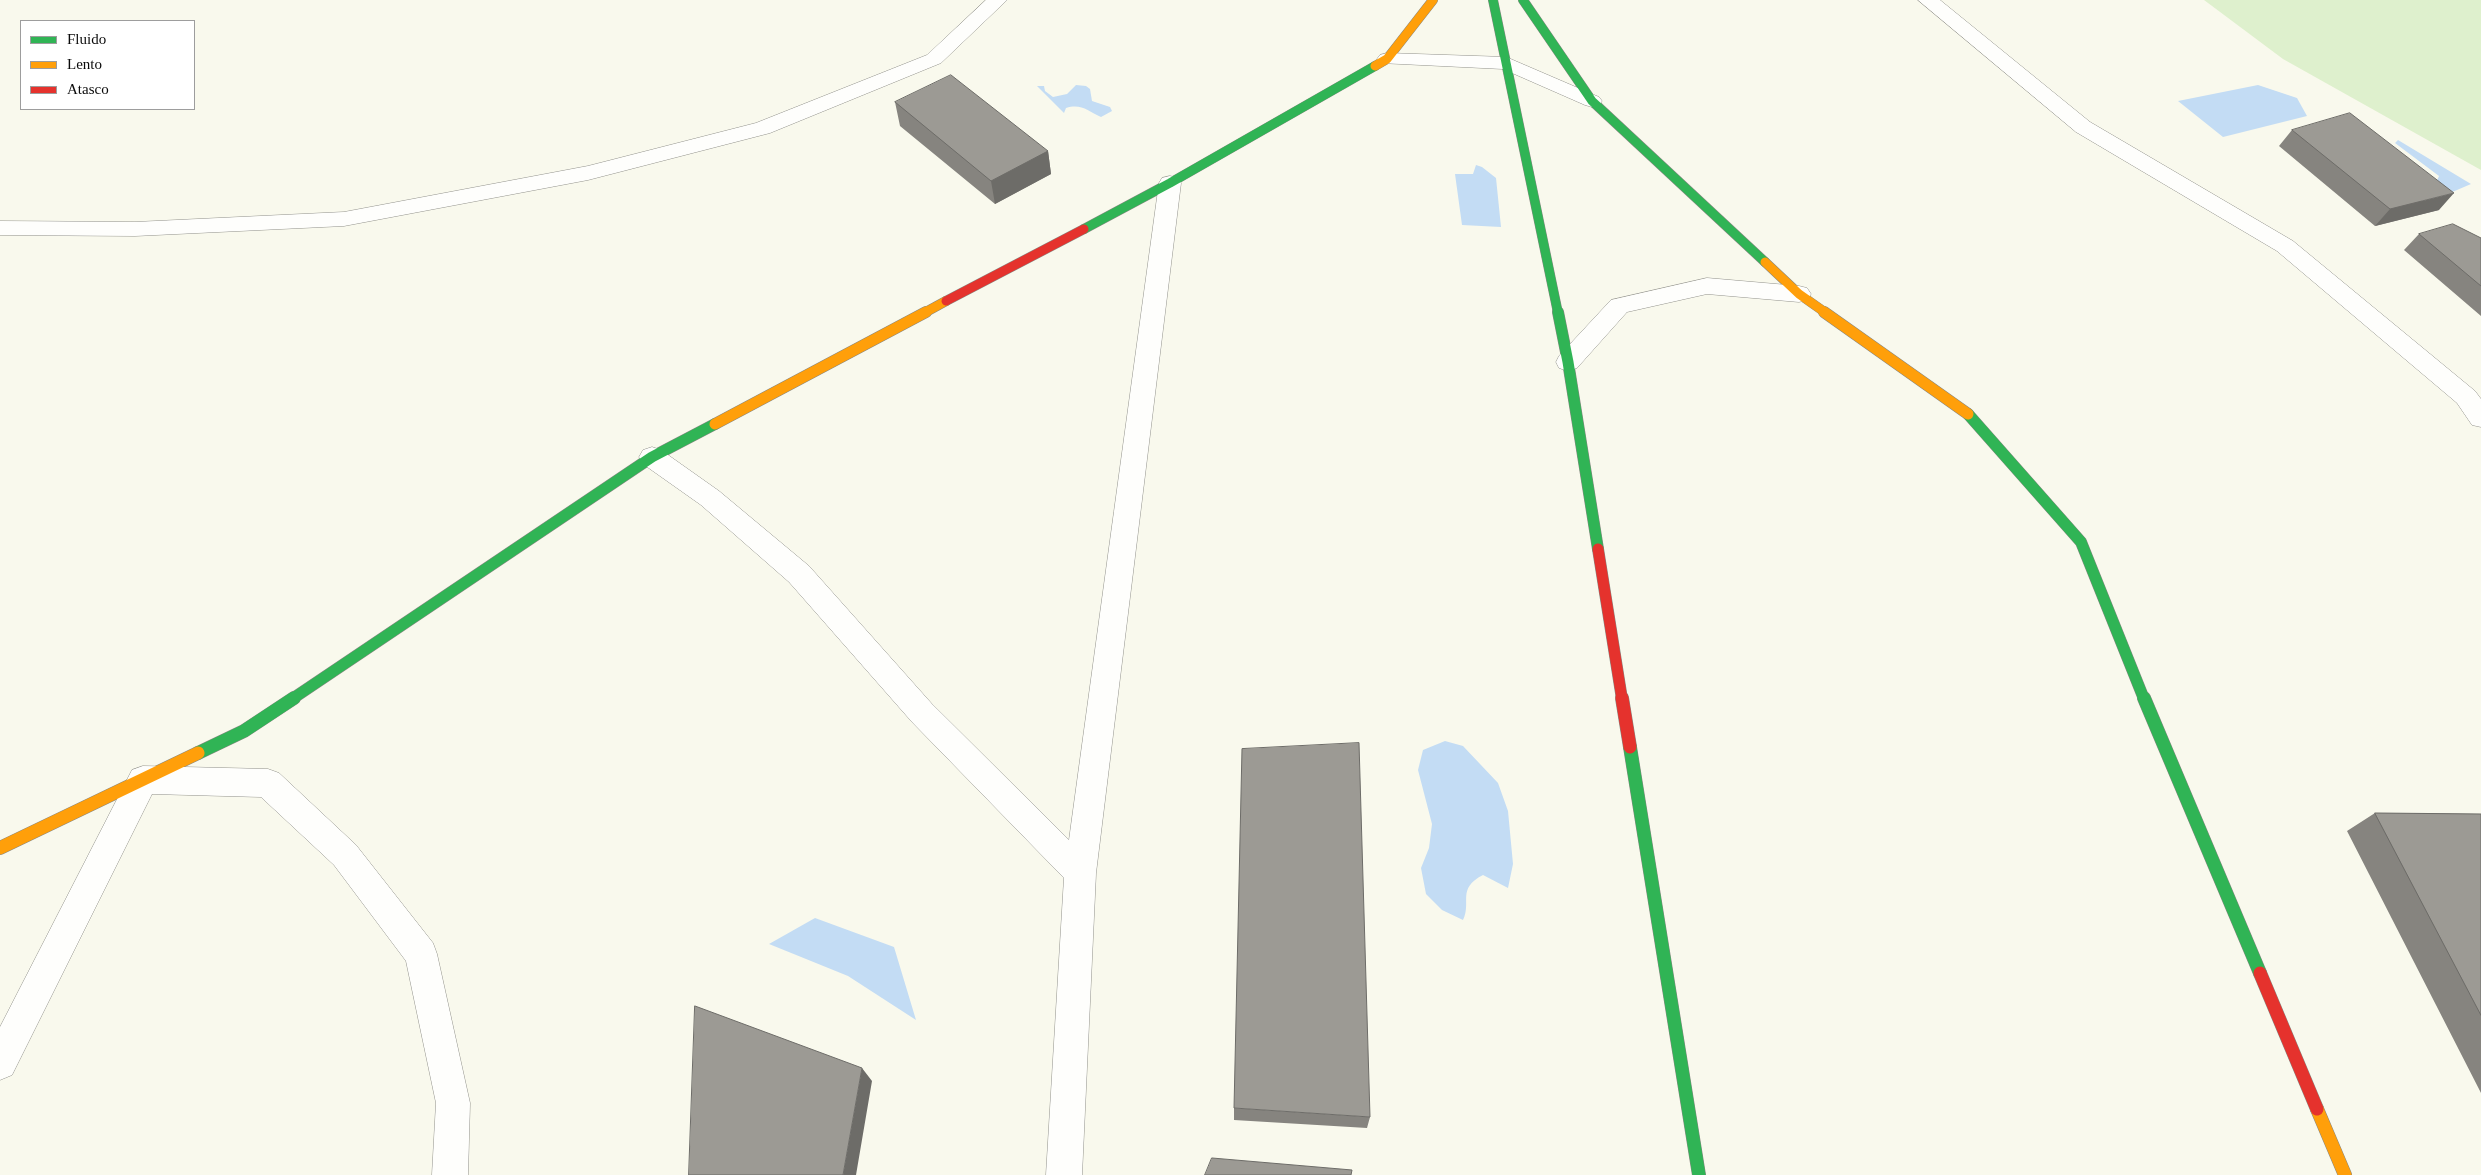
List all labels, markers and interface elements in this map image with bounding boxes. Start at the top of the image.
legend [20,20,195,110]
text: Fluido [67,31,106,47]
text: Lento [67,56,102,72]
text: Atasco [67,81,109,97]

